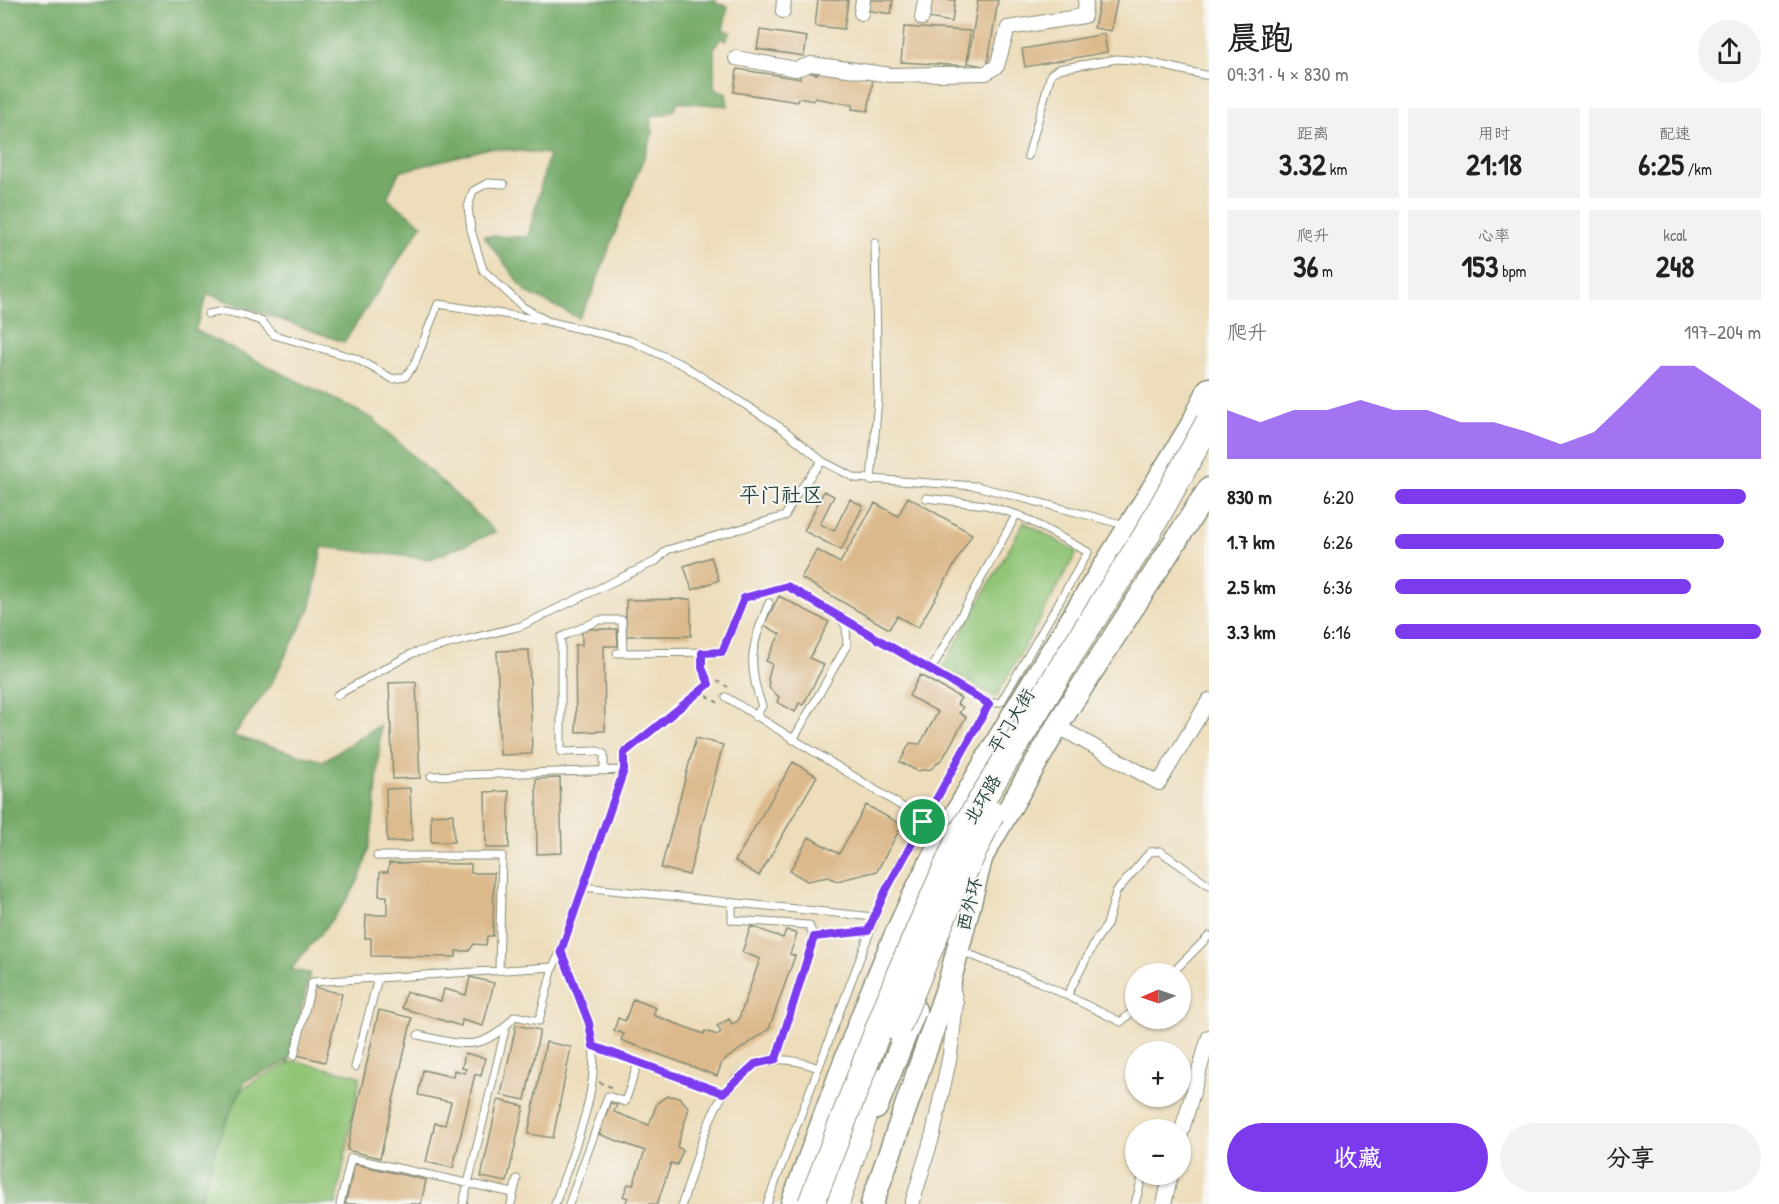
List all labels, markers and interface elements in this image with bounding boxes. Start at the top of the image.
text: 晨跑 [1227,15,1293,59]
button: share [1698,20,1761,83]
text: 09:31 · 4 × 830 m [1227,60,1349,87]
text: 距离 [1297,122,1329,144]
text: 用时 [1478,122,1510,144]
text: 配速 [1659,122,1691,144]
text: 3.32 [1279,144,1326,184]
text: 21:18 [1466,144,1522,184]
text: 6:25 [1638,144,1684,184]
text: km [1326,158,1347,180]
text: /km [1684,158,1712,180]
text: 爬升 [1297,224,1329,246]
text: 心率 [1478,224,1510,246]
text: kcal [1663,224,1687,246]
text: 36 [1293,246,1318,286]
text: 153 [1461,246,1499,286]
text: 248 [1656,246,1694,286]
text: m [1318,260,1333,282]
text: bpm [1499,260,1527,282]
text: 爬升 [1227,318,1267,345]
text: 197–204 m [1684,318,1761,345]
district label: 平门社区 [739,480,823,509]
text: 830 m [1227,483,1272,510]
text: 6:20 [1323,483,1354,510]
text: 1.7 km [1227,528,1275,555]
text: 6:26 [1323,528,1353,555]
text: 2.5 km [1227,573,1276,600]
text: 6:36 [1323,573,1353,600]
text: 3.3 km [1227,618,1276,645]
text: 6:16 [1323,618,1351,645]
street label: 平门大街 [982,684,1040,758]
street label: 北环路 [957,769,1007,829]
pin [897,796,948,847]
icon: arrive [906,805,939,838]
street label: 西外环 [950,875,988,933]
north arrow [1125,963,1191,1029]
map controls [1125,963,1191,1185]
button: + [1125,1041,1191,1107]
button: − [1125,1119,1191,1185]
button: 收藏 [1227,1123,1488,1192]
button: 分享 [1500,1123,1761,1192]

